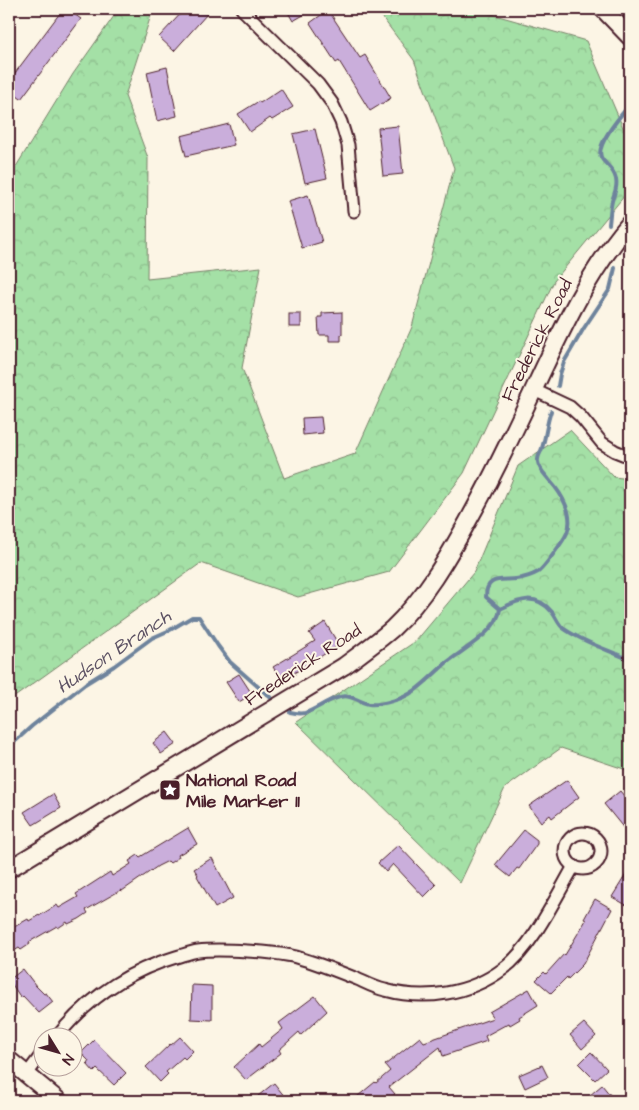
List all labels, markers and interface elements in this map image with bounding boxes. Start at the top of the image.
street label: Frederick Road [495,274,579,406]
water label: Hudson Branch [51,603,178,700]
street label: Frederick Road [240,618,366,712]
place label: National Road Mile Marker 11 [186,768,301,814]
place icon: National Road Mile Marker 11 [158,778,182,802]
north arrow [32,1028,82,1078]
text: N [57,1050,78,1069]

